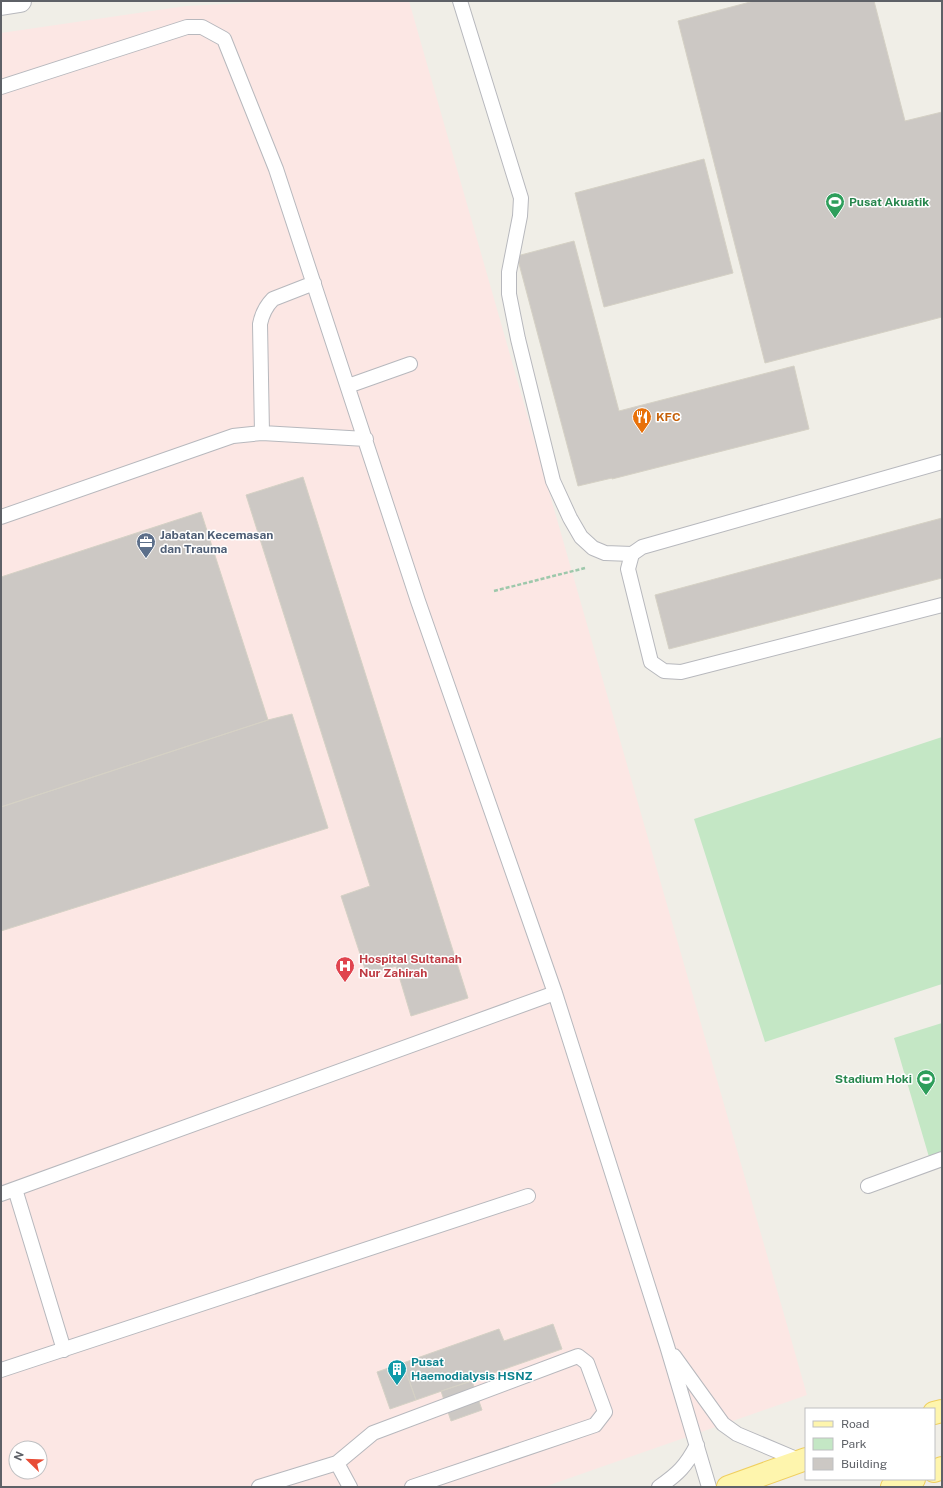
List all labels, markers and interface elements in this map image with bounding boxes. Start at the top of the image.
sports icon: Pusat Akuatik [824,191,846,219]
place label: Pusat Akuatik [849,195,929,209]
restaurant icon: KFC [631,406,653,434]
place label: KFC [656,410,681,424]
place label: Jabatan Kecemasan dan Trauma [160,528,273,556]
office icon: Jabatan Kecemasan dan Trauma [135,531,157,559]
place label: Hospital Sultanah Nur Zahirah [359,952,462,980]
hospital icon: Hospital Sultanah Nur Zahirah [334,955,356,983]
sports icon: Stadium Hoki [915,1068,937,1096]
place label: Stadium Hoki [835,1072,912,1086]
place label: Pusat Haemodialysis HSNZ [411,1355,533,1383]
building icon: Pusat Haemodialysis HSNZ [386,1358,408,1386]
legend [805,1408,935,1480]
text: Road [841,1417,869,1431]
text: Park [841,1437,867,1451]
north arrow [8,1440,48,1480]
text: N [12,1450,26,1462]
text: Building [841,1457,887,1471]

